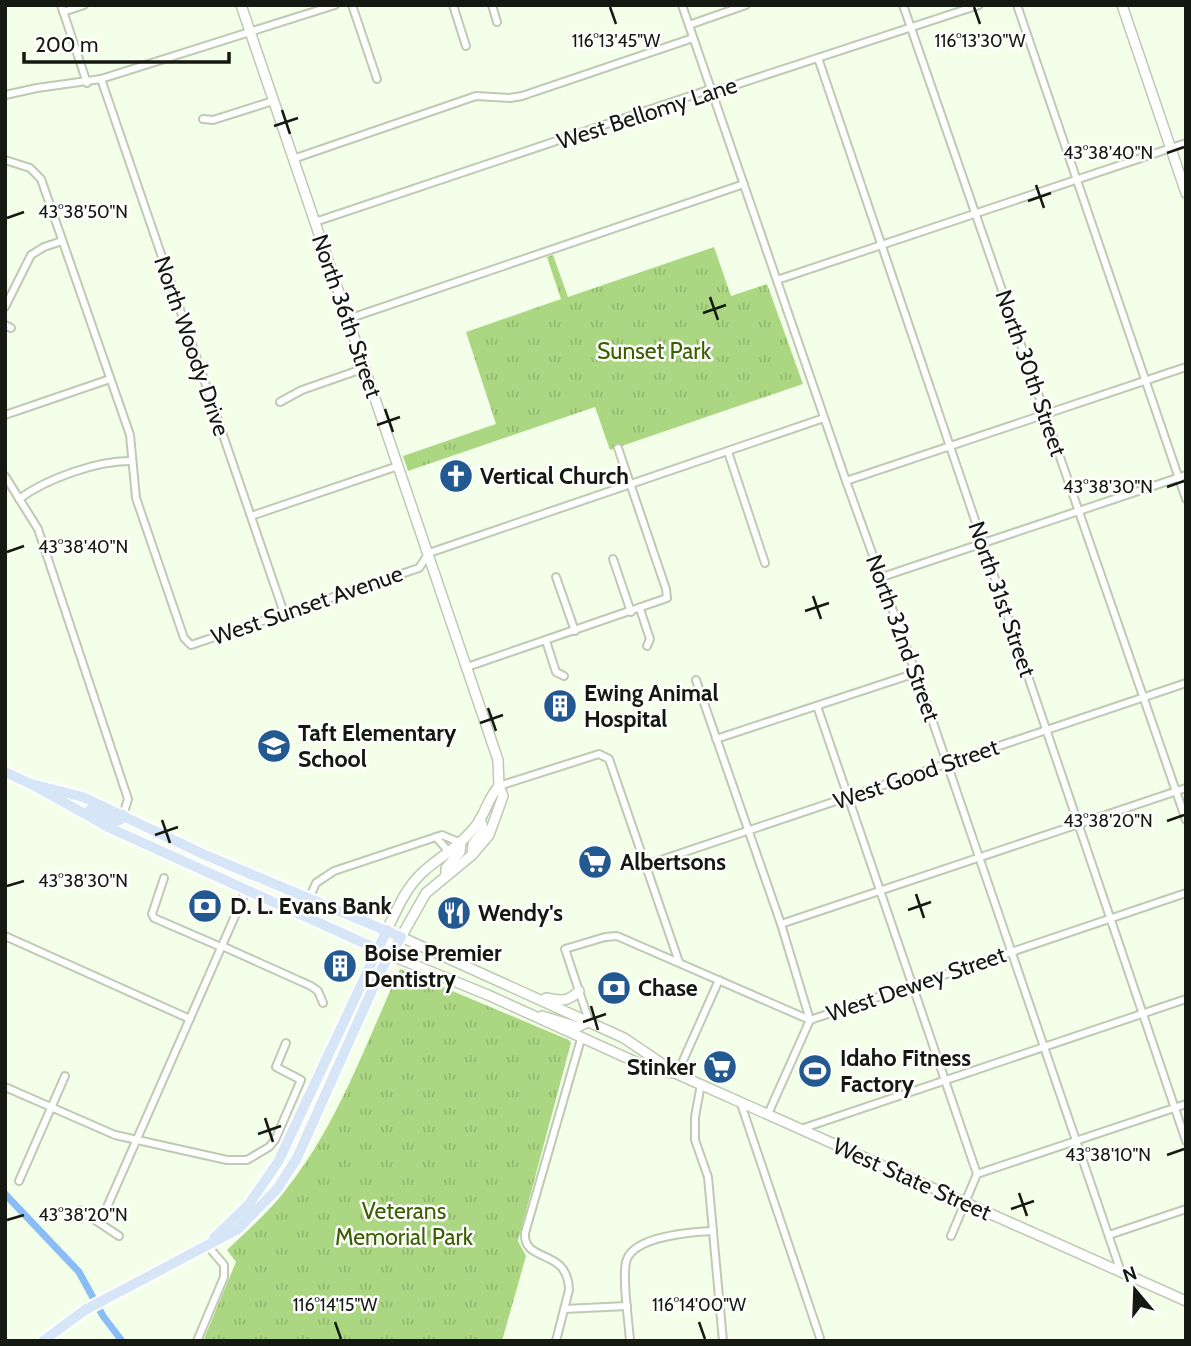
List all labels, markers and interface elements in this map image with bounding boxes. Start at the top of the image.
scale bar [24,21,229,65]
text: 116°13'45"W [572,30,660,52]
text: 116°13'30"W [935,30,1025,52]
text: 200 m [35,32,98,57]
street label: West Bellomy Lane [553,71,741,155]
text: 43°38'40"N [1063,142,1153,164]
text: 43°38'50"N [38,201,128,223]
street label: North 36th Street [306,231,388,402]
street label: North Woody Drive [148,252,236,440]
street label: North 30th Street [989,286,1073,460]
park label: Sunset Park [597,337,712,365]
church icon: Vertical Church [437,457,475,495]
place label: Vertical Church [480,462,629,490]
text: 43°38'30"N [1063,476,1153,498]
street label: North 31st Street [962,518,1042,681]
text: 43°38'40"N [38,536,128,558]
street label: North 32nd Street [860,551,946,726]
street label: West Sunset Avenue [208,559,407,651]
place label: Ewing Animal Hospital [584,679,718,733]
building icon: Ewing Animal Hospital [541,687,579,725]
place label: Taft Elementary School [298,719,457,773]
school or university icon: Taft Elementary School [255,727,293,765]
street label: West Good Street [830,733,1002,815]
text: 43°38'20"N [1063,810,1153,832]
supermarket icon: Albertsons [576,843,614,881]
place label: Albertsons [620,848,726,876]
text: 43°38'30"N [38,870,128,892]
bank icon: D. L. Evans Bank [186,887,224,925]
place label: D. L. Evans Bank [230,892,393,920]
restaurant icon: Wendy's [435,894,473,932]
place label: Wendy's [478,899,563,927]
place label: Boise Premier Dentistry [364,939,502,993]
street label: West Dewey Street [823,940,1009,1028]
building icon: Boise Premier Dentistry [321,947,359,985]
bank icon: Chase [595,969,633,1007]
place label: Chase [638,974,698,1002]
place label: Idaho Fitness Factory [840,1044,971,1098]
supermarket icon: Stinker [701,1048,739,1086]
sports icon: Idaho Fitness Factory [796,1052,834,1090]
place label: Stinker [627,1053,696,1081]
street label: West State Street [828,1132,996,1227]
text: 43°38'10"N [1065,1144,1151,1166]
park label: Veterans Memorial Park [335,1197,474,1251]
text: 43°38'20"N [38,1204,128,1226]
north arrow [1100,1255,1170,1325]
text: N [1120,1261,1140,1287]
text: 116°14'15"W [293,1294,377,1316]
text: 116°14'00"W [652,1294,746,1316]

